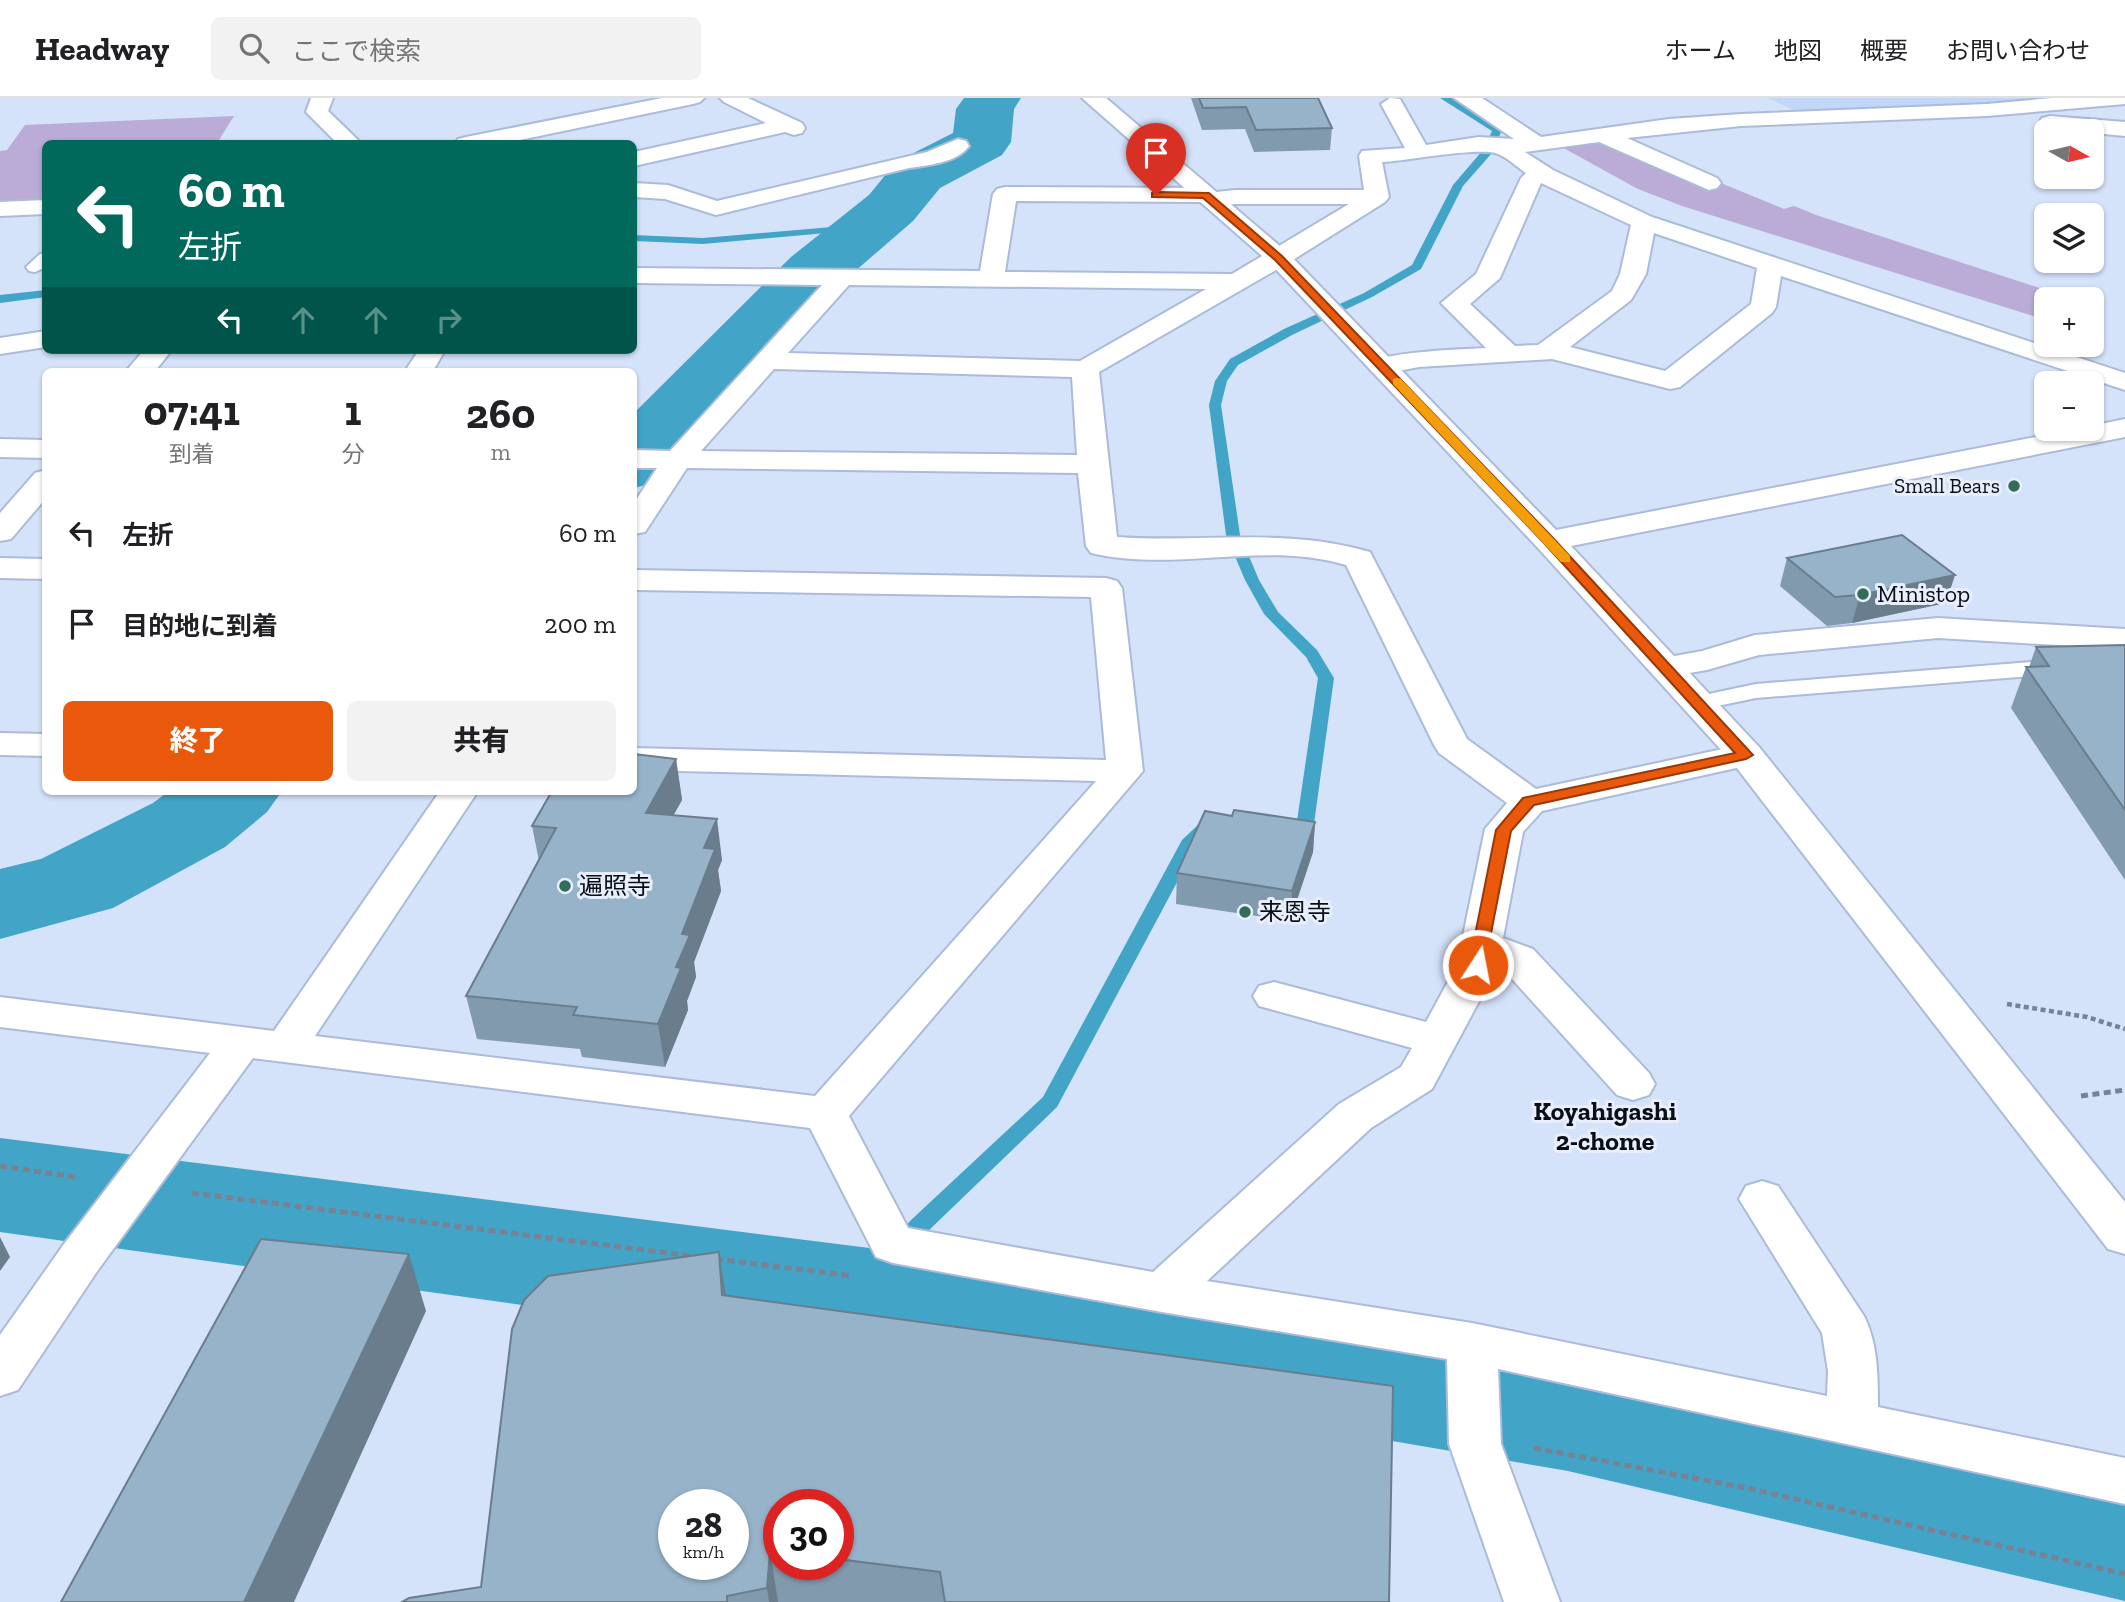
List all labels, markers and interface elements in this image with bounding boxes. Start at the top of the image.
search box [211,17,701,80]
text: Headway [35,29,169,68]
icon: search [235,29,273,67]
text: ここで検索 [291,35,421,67]
text: ホーム [1665,36,1736,65]
text: 地図 [1774,36,1822,65]
text: 概要 [1860,36,1908,65]
text: お問い合わせ [1946,36,2090,65]
north arrow [2034,119,2104,189]
map controls [2034,119,2104,441]
pin [1126,123,1186,195]
icon: arrive [1137,134,1175,172]
text: 60 m [178,161,285,220]
icon: left [63,168,154,259]
button: layers [2034,203,2104,273]
text: 左折 [178,228,242,266]
button: + [2034,287,2104,357]
icon: left [211,301,249,339]
icon: ahead [284,301,322,339]
icon: ahead [357,301,395,339]
icon: right [430,301,468,339]
button: − [2034,371,2104,441]
text: 07:41 [144,385,240,436]
text: 1 [345,385,361,436]
text: 260 [466,388,535,439]
text: m [491,438,511,466]
text: 到着 [169,440,215,468]
text: 分 [342,440,365,468]
place label: Small Bears [1894,473,2000,498]
marker: Small Bears [2006,478,2022,494]
icon: left [63,514,101,552]
text: 60 m [559,517,616,549]
text: 左折 [122,519,174,551]
place label: Ministop [1877,579,1970,608]
marker: Ministop [1855,586,1871,602]
icon: arrive [63,605,101,643]
text: 200 m [544,608,616,640]
text: 目的地に到着 [122,610,278,642]
button: 終了 [63,701,333,781]
button: 共有 [347,701,616,781]
place label: 遍照寺 [579,871,651,900]
marker: 遍照寺 [557,878,573,894]
place label: 来恩寺 [1259,897,1331,926]
marker: 来恩寺 [1237,904,1253,920]
position arrow [1441,928,1515,1002]
district label: Koyahigashi 2-chome [1533,1095,1677,1157]
speed limit sign: 30 [763,1489,854,1580]
text: 28 [685,1504,722,1546]
text: km/h [683,1541,724,1563]

